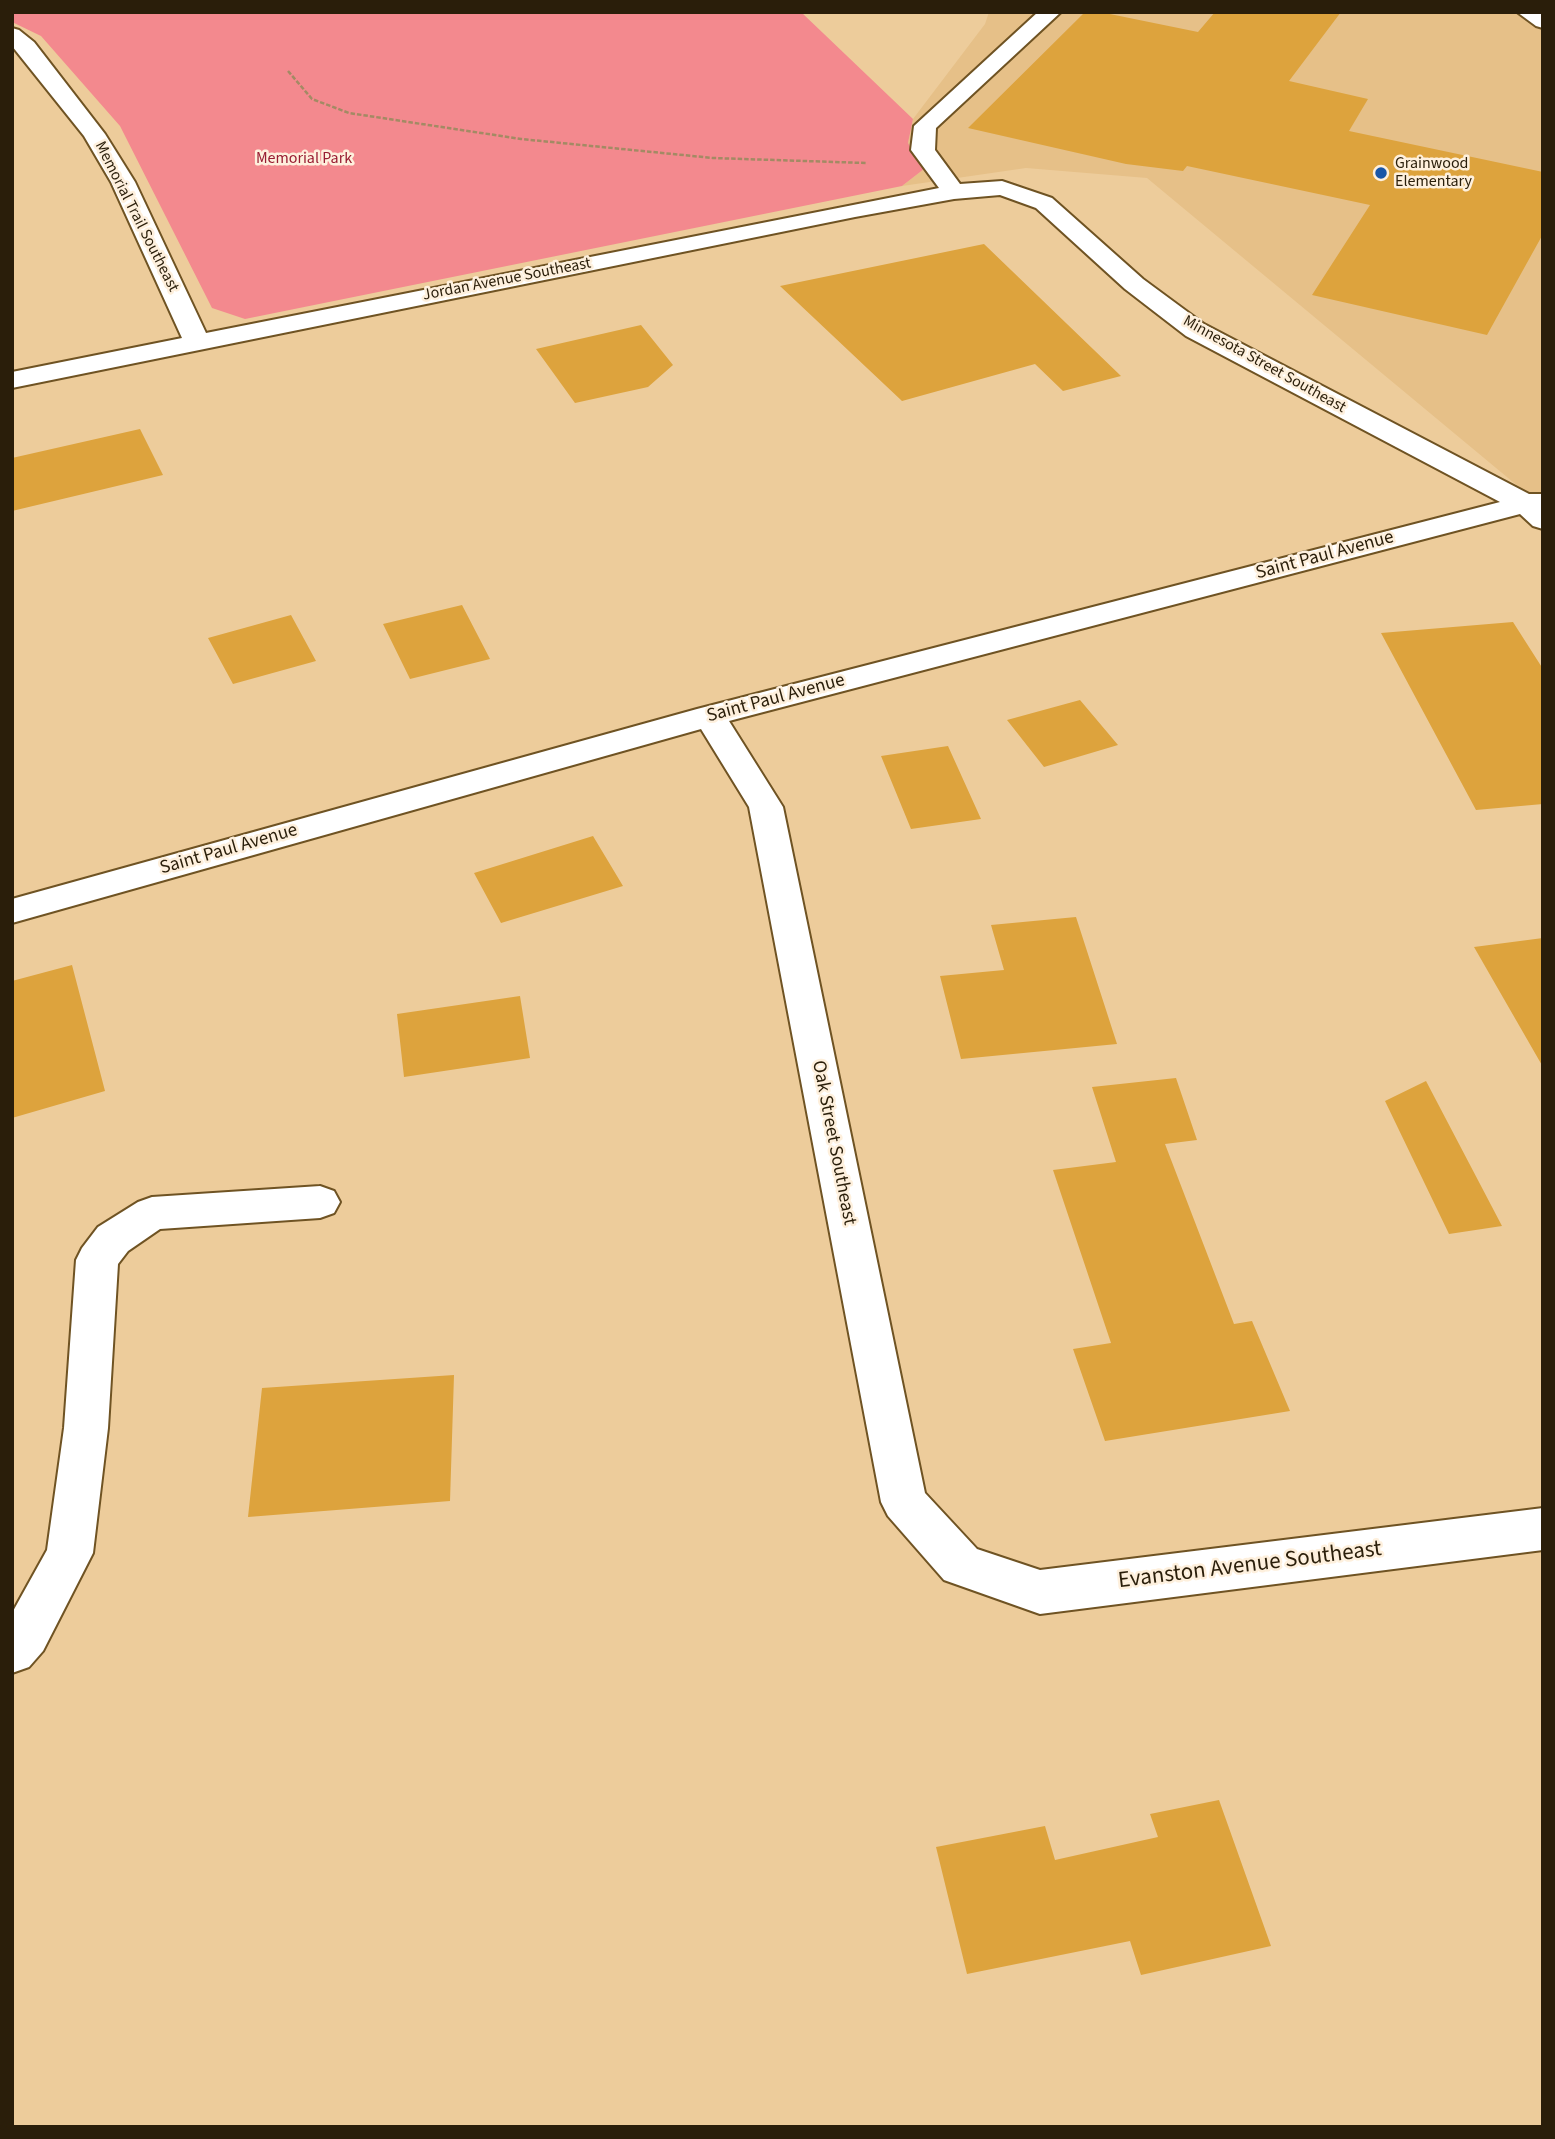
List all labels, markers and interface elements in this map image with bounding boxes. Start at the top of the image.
street label: Memorial Trail Southeast [90,139,182,295]
park label: Memorial Park [256,149,352,169]
place label: Grainwood Elementary [1395,154,1472,192]
marker: Grainwood Elementary [1373,165,1389,181]
street label: Jordan Avenue Southeast [421,254,593,306]
street label: Minnesota Street Southeast [1179,312,1349,418]
street label: Saint Paul Avenue [1253,527,1397,585]
street label: Saint Paul Avenue [704,670,848,728]
street label: Saint Paul Avenue [158,819,300,881]
street label: Oak Street Southeast [806,1059,860,1227]
street label: Evanston Avenue Southeast [1117,1536,1383,1596]

